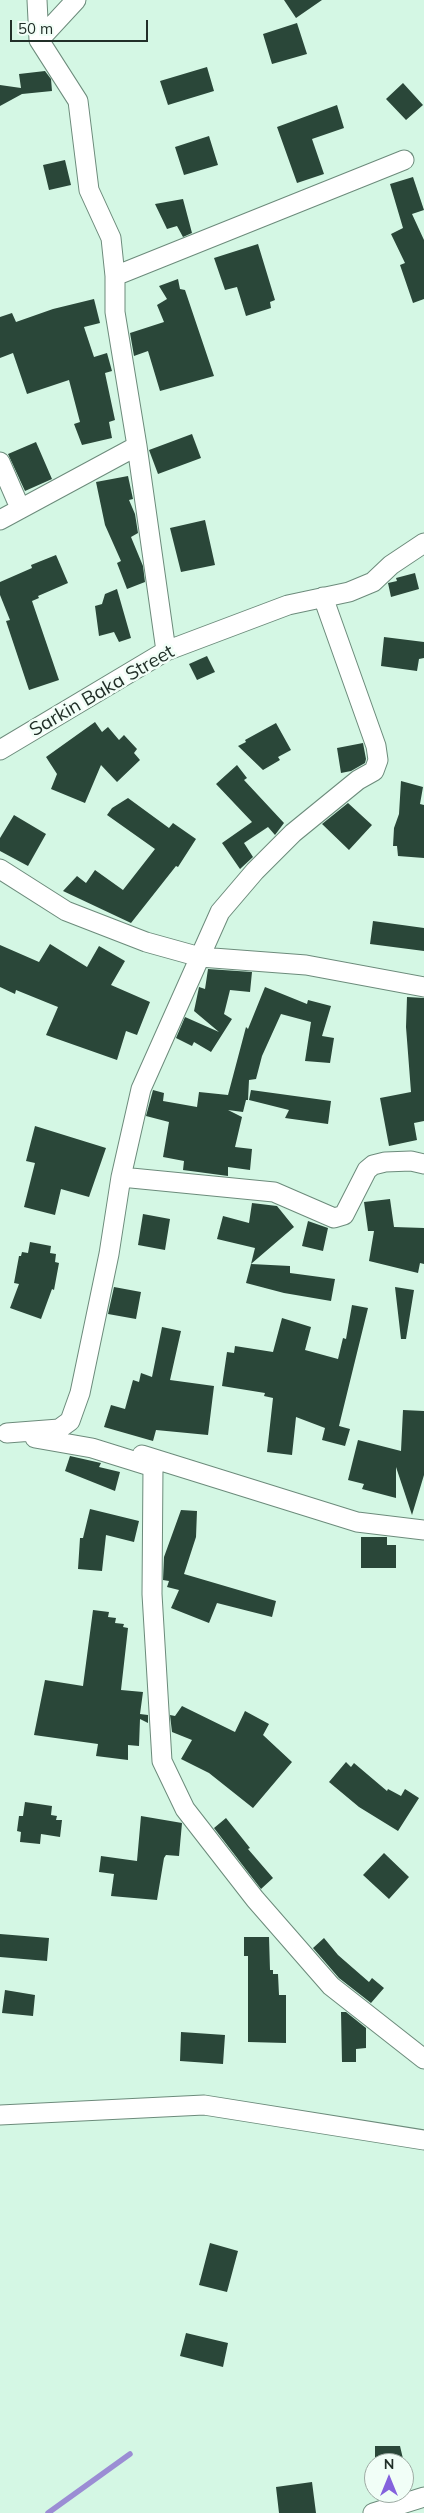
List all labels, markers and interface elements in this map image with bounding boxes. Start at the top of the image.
scale bar [12,10,150,42]
text: 50 m [18,19,53,38]
street label: Sarkin Baka Street [26,640,178,742]
north arrow [364,2453,414,2503]
text: N [384,2455,394,2473]

